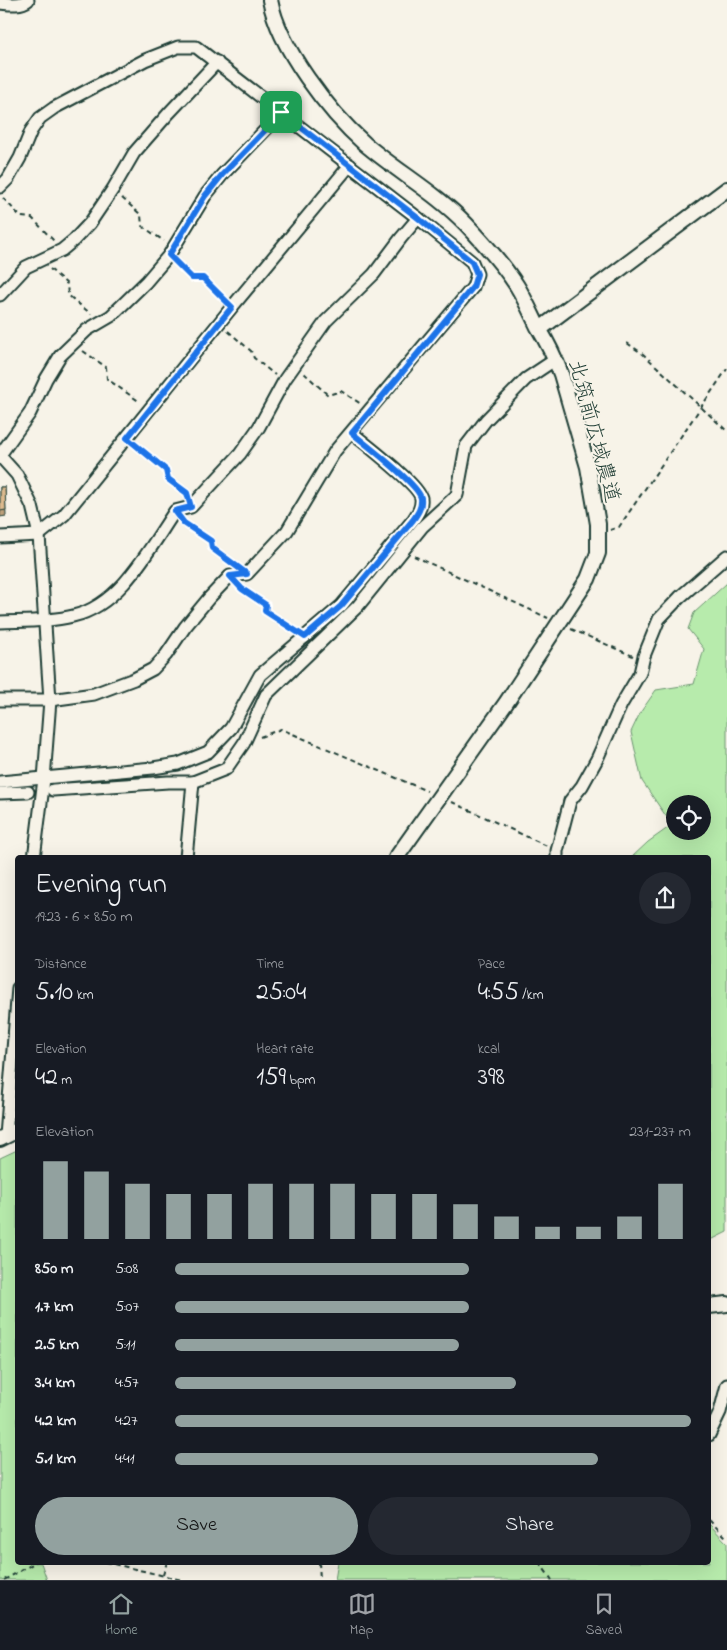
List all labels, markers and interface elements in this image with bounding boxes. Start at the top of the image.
pin [260,91,302,133]
icon: arrive [267,98,295,126]
street label: 北筑前広域農道 [560,357,627,506]
map controls [666,795,711,840]
button: locate [666,795,711,840]
text: Evening run [35,865,167,906]
button: share [639,872,691,924]
text: 19:23 · 6 × 850 m [35,905,133,929]
text: Distance [35,954,87,975]
text: Time [256,954,284,975]
text: Pace [478,954,505,975]
text: 5.10 [35,975,73,1011]
text: 25:04 [256,975,306,1011]
text: 4:55 [478,975,519,1011]
text: km [73,985,94,1006]
text: /km [519,985,544,1006]
text: Elevation [35,1039,86,1060]
text: Heart rate [256,1039,314,1060]
text: kcal [478,1039,500,1060]
text: 42 [35,1060,58,1096]
text: 159 [256,1060,286,1096]
text: 398 [478,1060,505,1096]
text: m [58,1070,72,1091]
text: bpm [286,1070,315,1091]
text: Elevation [35,1120,94,1144]
text: 231–237 m [629,1120,691,1144]
text: 850 m [35,1257,73,1281]
text: 5:08 [115,1257,138,1281]
text: 1.7 km [35,1295,73,1319]
text: 5:07 [115,1295,139,1319]
text: 2.5 km [35,1333,79,1357]
text: 5:11 [115,1333,136,1357]
text: 3.4 km [35,1371,75,1395]
text: 4:57 [115,1371,139,1395]
text: 4.2 km [35,1409,76,1433]
text: 4:27 [115,1409,138,1433]
text: 5.1 km [35,1447,76,1471]
text: 4:41 [115,1447,135,1471]
button: Save [35,1497,358,1555]
button: Share [368,1497,691,1555]
tab: Home [105,1590,138,1641]
tab: Map [348,1590,376,1641]
tab: Saved [585,1590,622,1641]

